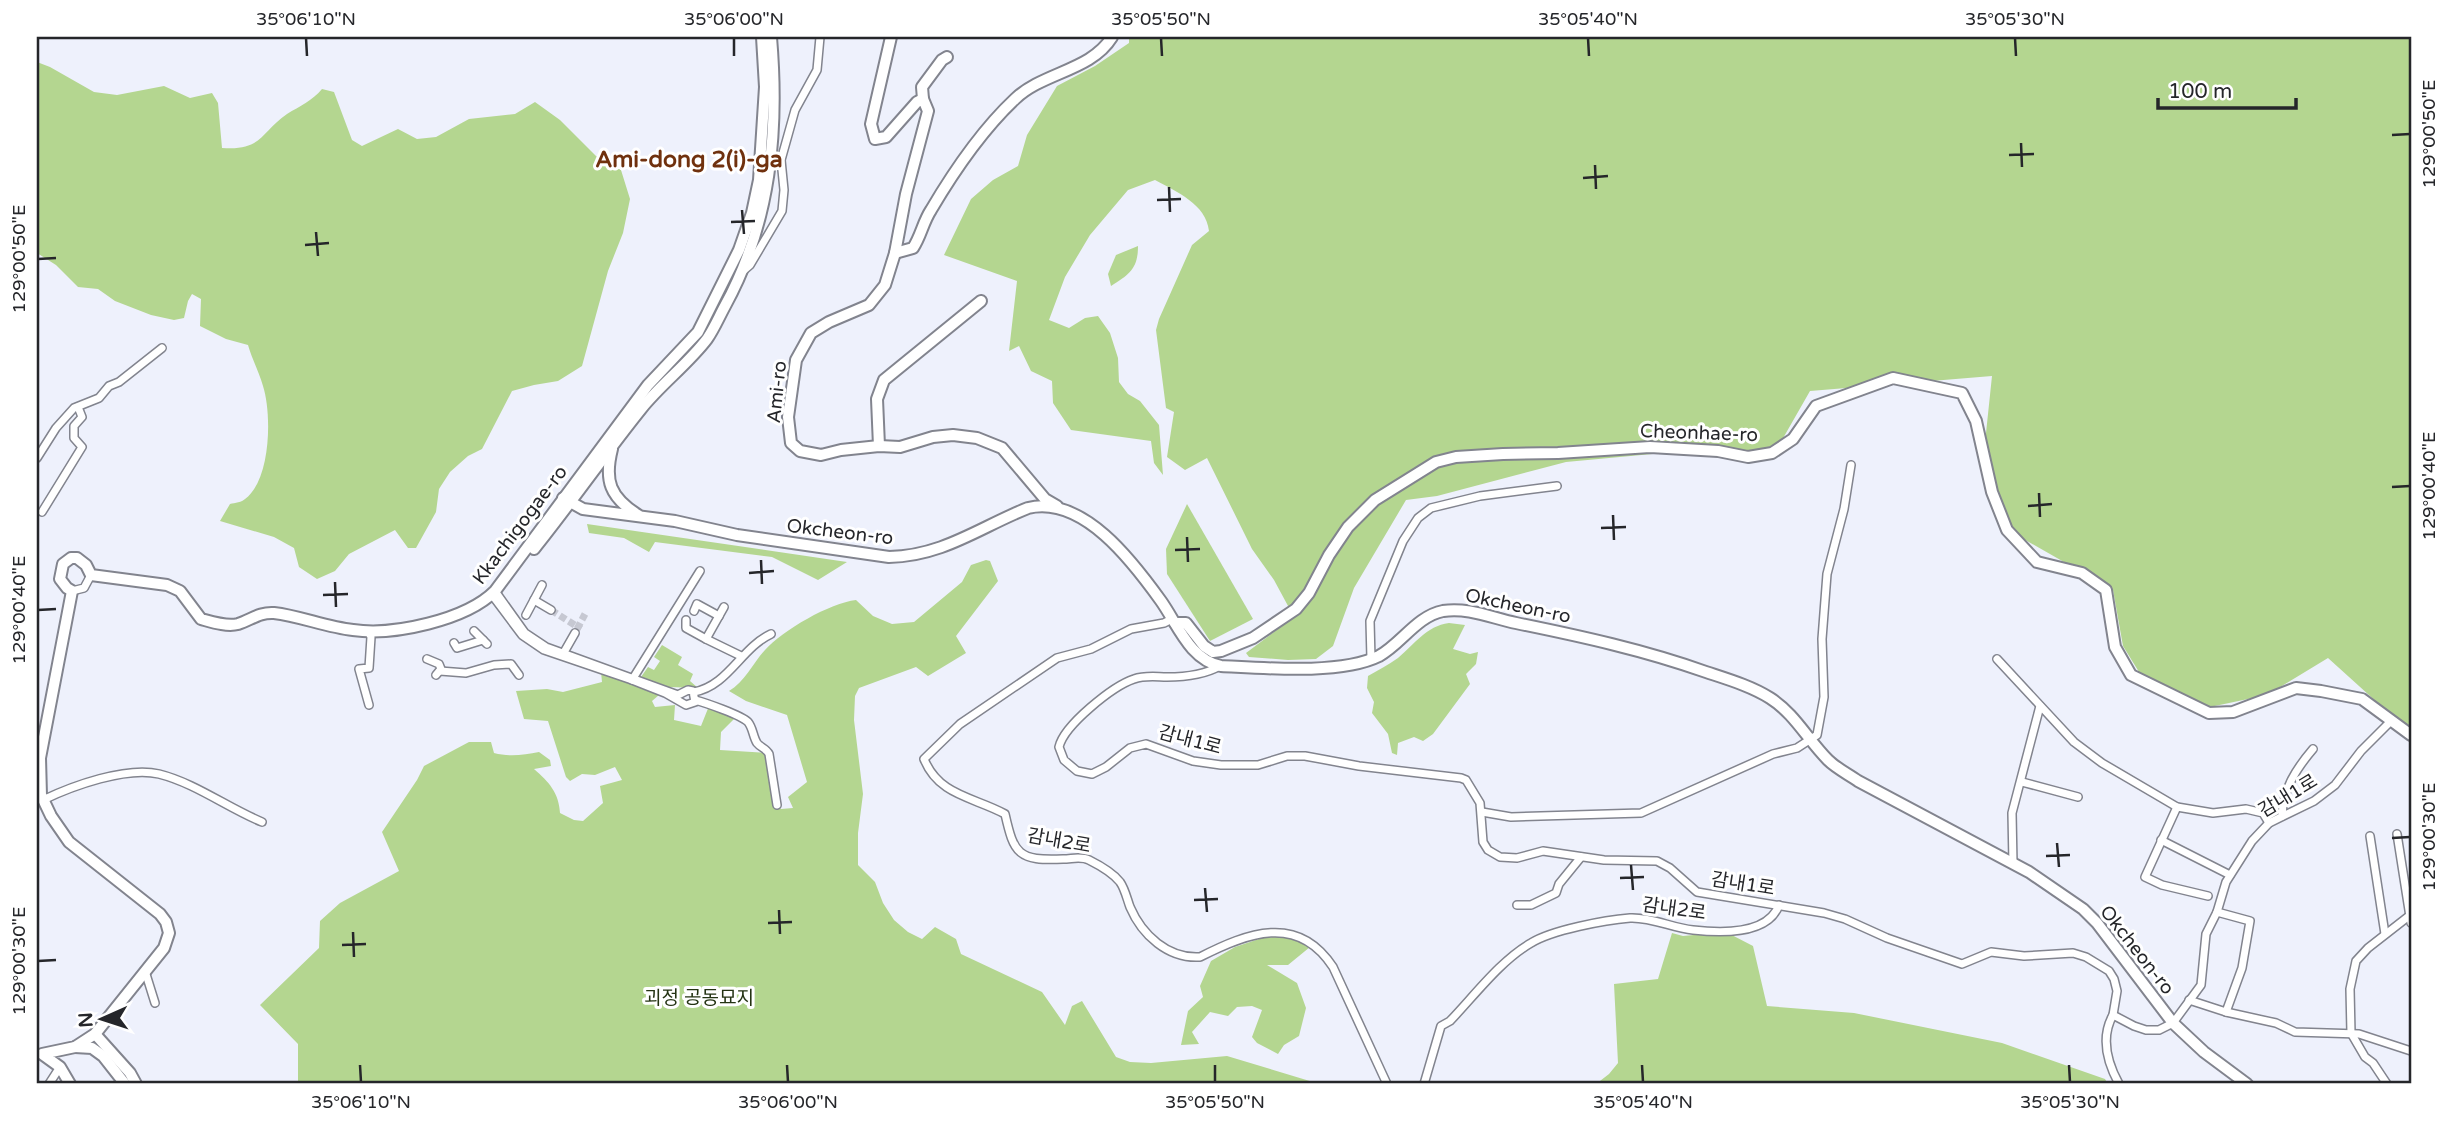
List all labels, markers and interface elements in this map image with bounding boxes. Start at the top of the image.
text: 35°06'10"N [256,8,356,30]
text: 35°06'00"N [684,8,784,30]
text: 35°05'50"N [1111,8,1211,30]
text: 35°05'40"N [1538,8,1638,30]
text: 35°05'30"N [1965,8,2065,30]
scale bar [2158,66,2296,110]
text: 100 m [2168,79,2232,104]
text: 129°00'50"E [2418,80,2440,188]
district label: Ami-dong 2(i)-ga [595,146,783,174]
text: 129°00'50"E [8,205,30,313]
street label: Ami-ro [763,360,791,424]
street label: Cheonhae-ro [1640,420,1758,446]
text: 129°00'40"E [2418,432,2440,540]
street label: Kkachigogae-ro [468,461,572,589]
street label: Okcheon-ro [785,515,895,549]
text: 129°00'40"E [8,556,30,664]
street label: Okcheon-ro [1463,584,1573,628]
street label: 감내1로 [1156,721,1224,759]
street label: 감내1로 [2255,770,2321,822]
text: 129°00'30"E [2418,783,2440,891]
street label: 감내2로 [1025,825,1093,857]
street label: 감내1로 [1709,868,1777,900]
street label: 감내2로 [1641,894,1707,924]
street label: Okcheon-ro [2095,901,2179,999]
text: 129°00'30"E [8,907,30,1015]
north arrow [66,984,136,1054]
park label: 괴정 공동묘지 [644,987,754,1009]
text: N [75,1012,97,1028]
text: 35°06'10"N [311,1091,411,1113]
text: 35°06'00"N [738,1091,838,1113]
text: 35°05'50"N [1165,1091,1265,1113]
text: 35°05'40"N [1593,1091,1693,1113]
text: 35°05'30"N [2020,1091,2120,1113]

